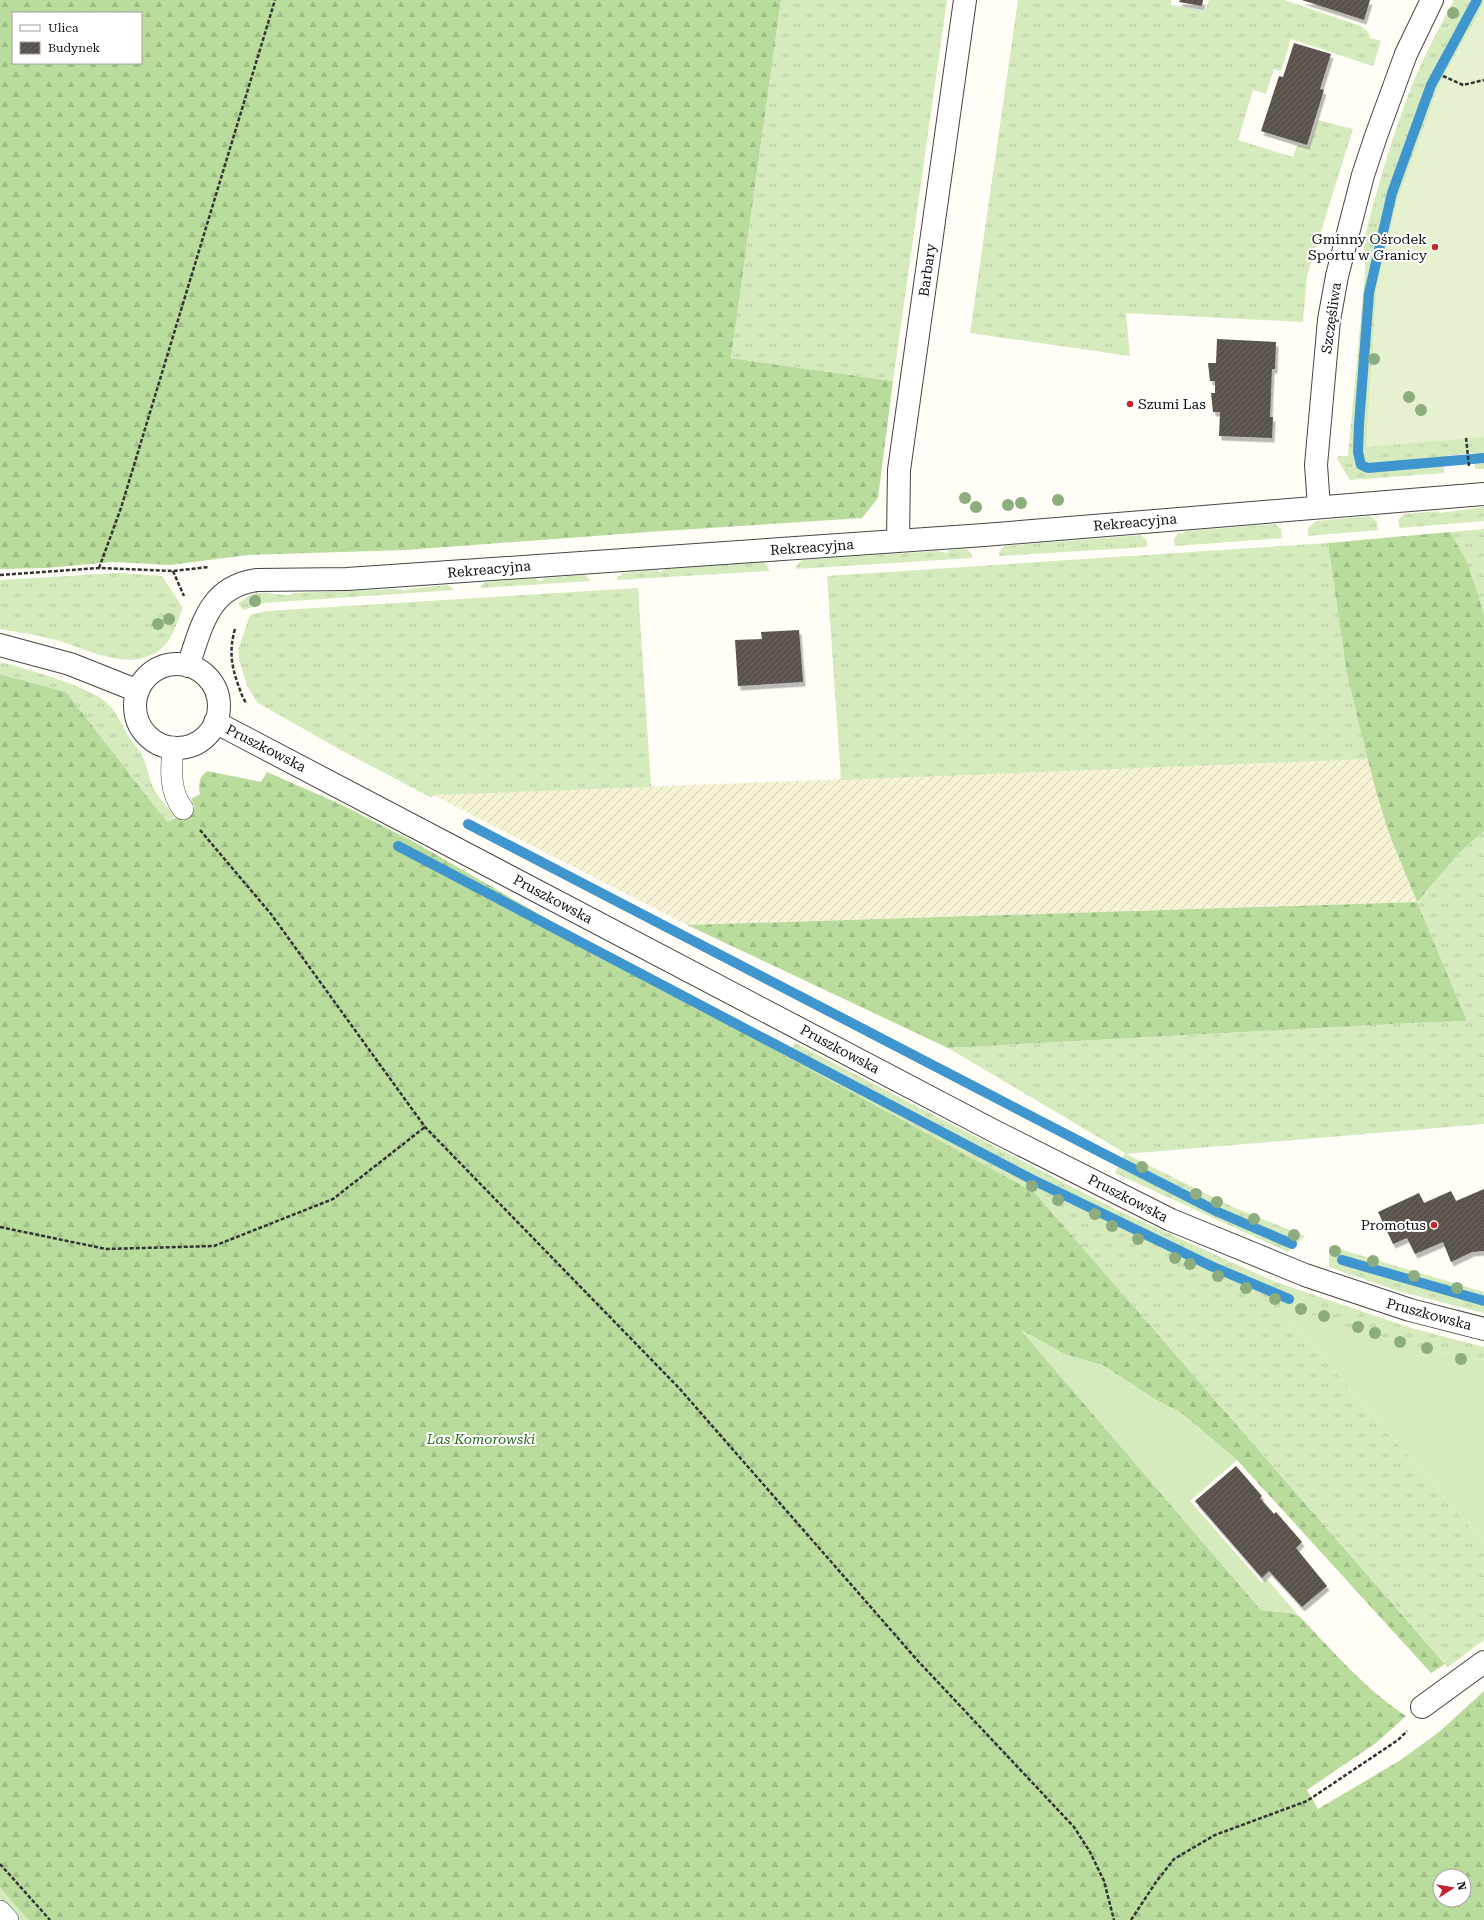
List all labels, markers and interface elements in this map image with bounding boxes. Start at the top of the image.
legend [12,12,142,64]
text: Ulica [48,21,79,35]
text: Budynek [48,41,100,55]
place label: Gminny Ośrodek Sportu w Granicy [1308,231,1428,263]
street label: Barbary [915,242,939,298]
marker: Gminny Ośrodek Sportu w Granicy [1430,242,1440,252]
street label: Szczęśliwa [1318,281,1344,355]
place label: Szumi Las [1138,396,1206,412]
marker: Szumi Las [1125,399,1135,409]
street label: Rekreacyjna [1093,510,1178,534]
street label: Rekreacyjna [770,536,855,558]
street label: Rekreacyjna [447,557,532,581]
street label: Pruszkowska [223,721,309,775]
street label: Pruszkowska [511,871,596,927]
street label: Pruszkowska [798,1021,883,1077]
street label: Pruszkowska [1085,1171,1171,1225]
place label: Promotus [1361,1217,1426,1233]
marker: Promotus [1429,1220,1439,1230]
street label: Pruszkowska [1385,1295,1474,1333]
park label: Las Komorowski [426,1431,535,1447]
north arrow [1432,1868,1472,1908]
text: N [1454,1881,1469,1892]

